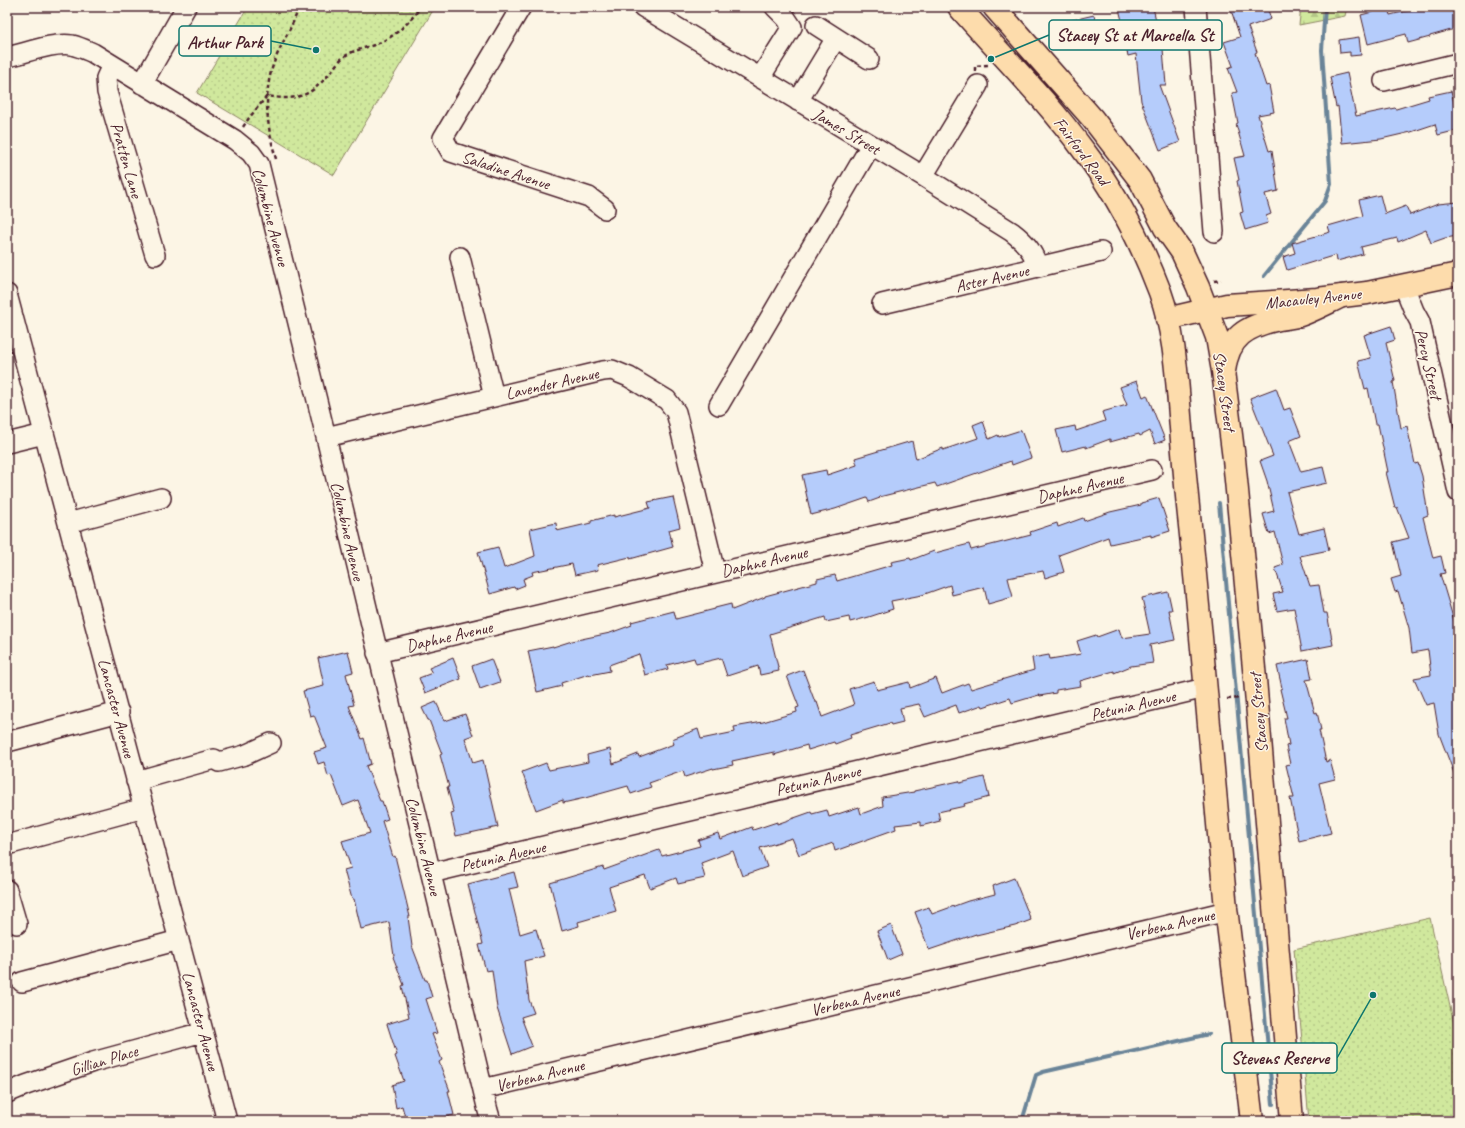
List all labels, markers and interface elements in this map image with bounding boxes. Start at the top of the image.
callout: Stacey St at Marcella St [1049,20,1222,50]
text: Stacey St at Marcella St [1056,24,1216,46]
callout: Arthur Park [179,26,271,56]
text: Arthur Park [187,31,265,53]
street label: James Street [809,103,886,161]
street label: Fairford Road [1049,113,1116,192]
street label: Pratten Lane [106,120,148,202]
street label: Saladine Avenue [459,146,554,195]
street label: Columbine Avenue [247,166,294,270]
street label: Aster Avenue [953,260,1032,297]
street label: Macauley Avenue [1264,283,1363,314]
street label: Percy Street [1410,327,1447,404]
street label: Stacey Street [1209,350,1241,435]
street label: Lavender Avenue [504,362,602,404]
street label: Daphne Avenue [1035,467,1127,508]
street label: Columbine Avenue [326,480,369,584]
street label: Daphne Avenue [719,541,811,582]
street label: Daphne Avenue [404,616,496,657]
street label: Lancaster Avenue [93,656,140,761]
street label: Stacey Street [1244,670,1272,754]
street label: Petunia Avenue [1089,685,1179,725]
street label: Petunia Avenue [774,760,864,800]
street label: Columbine Avenue [401,795,446,899]
street label: Petunia Avenue [459,836,549,876]
street label: Verbena Avenue [1124,904,1218,945]
street label: Lancaster Avenue [177,969,224,1074]
street label: Verbena Avenue [809,980,903,1021]
street label: Gillian Place [68,1040,142,1081]
callout: Stevens Reserve [1222,1043,1337,1073]
text: Stevens Reserve [1231,1047,1331,1069]
street label: Verbena Avenue [494,1054,588,1097]

